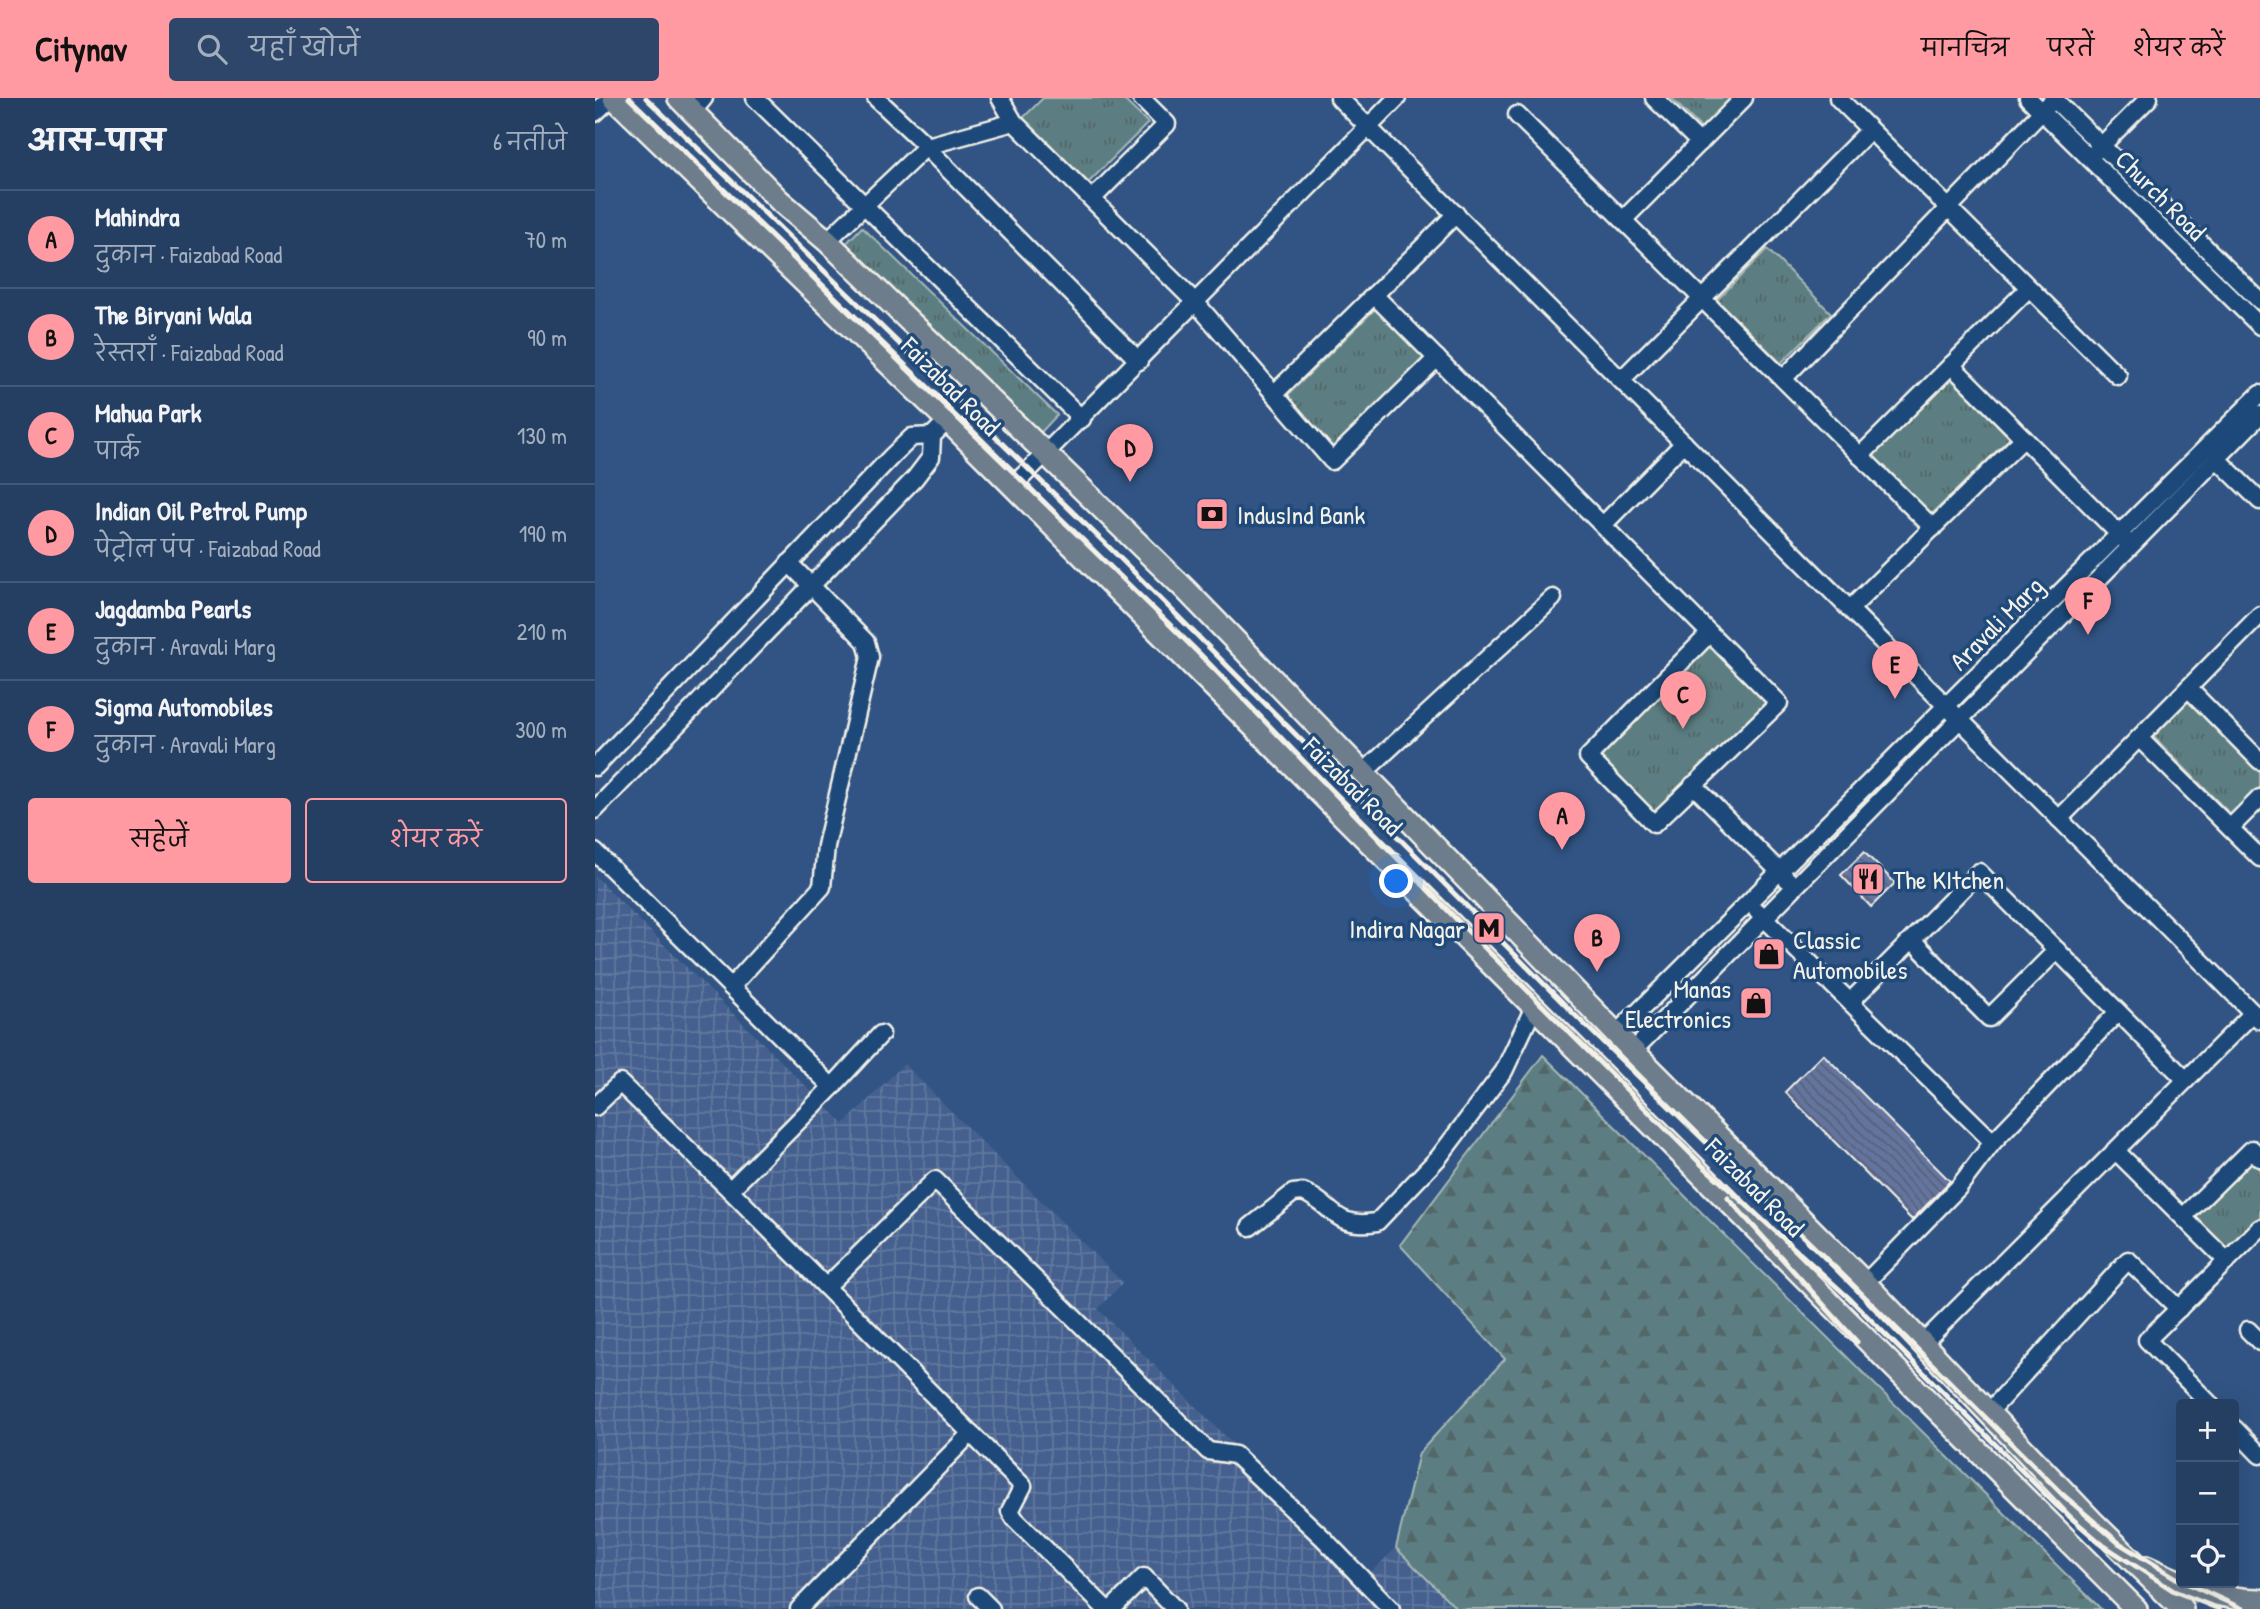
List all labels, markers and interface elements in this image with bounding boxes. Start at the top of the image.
search box [169,18,659,81]
text: Citynav [35,27,127,71]
text: यहाँ खोजें [249,29,360,64]
icon: search [193,30,231,68]
text: मानचित्र [1921,31,2009,63]
text: परतें [2047,31,2094,63]
text: शेयर करें [2132,31,2225,63]
text: आस-पास [28,120,165,160]
text: 6 नतीजे [493,126,567,157]
street label: Church Road [2108,142,2214,248]
text: Mahindra [95,199,180,234]
text: A [45,224,57,255]
text: 70 m [524,224,567,255]
text: दुकान · Faizabad Road [95,239,282,270]
text: The Biryani Wala [95,297,252,332]
text: B [45,322,57,353]
text: 90 m [527,322,567,353]
street label: Faizabad Road [893,328,1008,443]
text: रेस्तराँ · Faizabad Road [95,337,283,368]
text: Mahua Park [95,395,202,430]
text: C [45,420,57,451]
text: 130 m [517,420,567,451]
pin: D [1107,424,1153,482]
text: पार्क [95,435,140,466]
text: Indian Oil Petrol Pump [95,493,307,528]
bank icon: IndusInd Bank [1193,495,1231,533]
place label: IndusInd Bank [1237,497,1366,532]
text: D [46,518,56,549]
text: 190 m [519,518,567,549]
text: पेट्रोल पंप · Faizabad Road [95,533,321,564]
street label: Aravali Marg [1941,568,2051,678]
pin: F [2065,577,2111,635]
text: Jagdamba Pearls [95,591,251,626]
text: E [46,616,56,647]
text: 210 m [517,616,567,647]
text: दुकान · Aravali Marg [95,631,276,662]
pin: E [1872,641,1918,699]
pin: C [1660,671,1706,729]
text: Sigma Automobiles [95,689,273,724]
text: F [47,714,55,745]
text: 300 m [515,714,567,745]
street label: Faizabad Road [1295,728,1410,843]
text: दुकान · Aravali Marg [95,729,276,760]
pin: A [1539,792,1585,850]
button: सहेजें [28,798,291,883]
button: शेयर करें [305,798,567,883]
restaurant icon: The KItchen [1849,860,1887,898]
place label: The KItchen [1893,862,2004,897]
your location [1379,864,1413,898]
metro station icon: Indira Nagar [1470,909,1508,947]
place label: Indira Nagar [1349,911,1465,946]
pin: B [1574,914,1620,972]
place label: Classic Automobiles [1793,922,1907,987]
shop icon: Classic Automobiles [1750,935,1788,973]
place label: Manas Electronics [1625,971,1731,1036]
shop icon: Manas Electronics [1737,984,1775,1022]
street label: Faizabad Road [1697,1129,1812,1244]
map controls [2176,1399,2239,1588]
button: + [2176,1399,2239,1462]
button: − [2176,1462,2239,1525]
button: locate [2176,1525,2239,1588]

